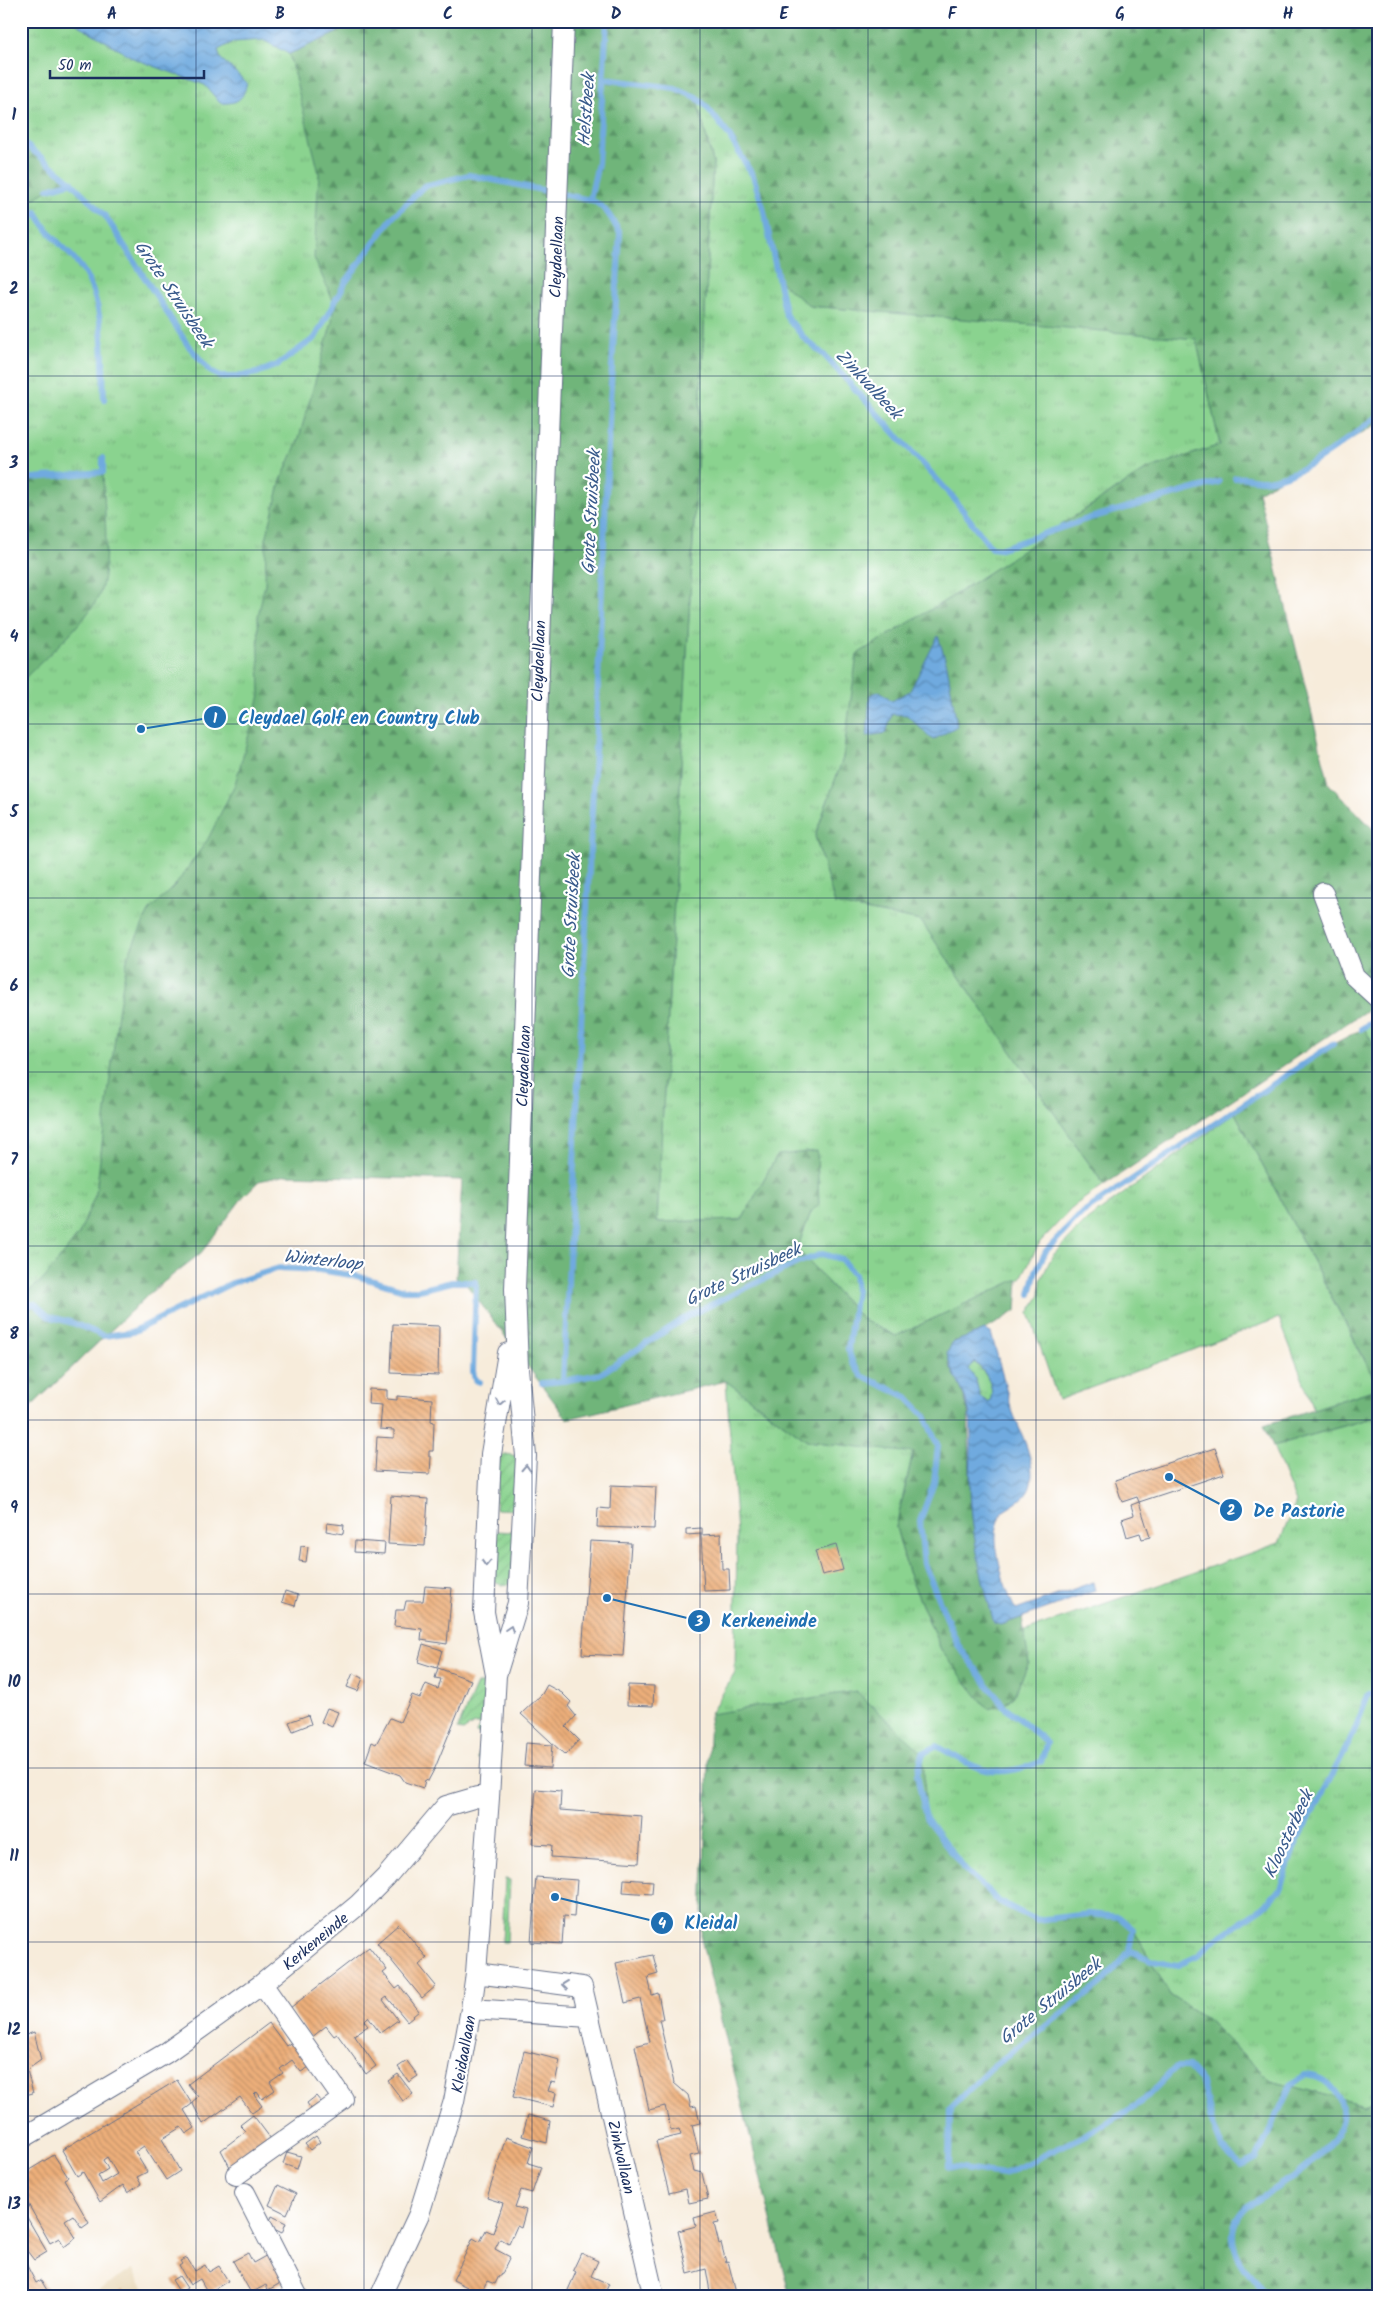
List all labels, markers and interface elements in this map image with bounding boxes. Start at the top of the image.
text: A [107,2,117,27]
text: B [275,2,285,27]
text: C [443,2,453,27]
text: D [611,2,622,27]
text: E [780,2,790,27]
text: F [948,2,958,27]
text: G [1115,2,1125,27]
text: H [1283,2,1293,27]
scale bar [50,48,204,80]
text: 50 m [58,54,92,78]
water label: Helstbeek [570,70,605,148]
text: 1 [12,103,17,128]
street label: Cleydaellaan [544,216,571,299]
water label: Grote Struisbeek [126,235,221,357]
text: 2 [9,277,19,302]
water label: Zinkvalbeek [827,343,910,429]
water label: Grote Struisbeek [575,447,610,575]
text: 3 [9,451,19,476]
street label: Cleydaellaan [526,620,553,703]
text: 4 [10,625,19,650]
callout: Cleydael Golf en Country Club [203,701,489,734]
text: Cleydael Golf en Country Club [238,705,480,734]
text: 1 [213,707,218,731]
text: 5 [9,800,20,825]
water label: Grote Struisbeek [555,851,590,979]
text: 6 [10,974,19,999]
street label: Cleydaellaan [511,1025,538,1108]
text: 7 [10,1148,18,1173]
water label: Grote Struisbeek [681,1235,809,1315]
water label: Winterloop [282,1243,366,1280]
text: 8 [9,1322,19,1347]
one-way arrow [496,1397,506,1406]
one-way arrow [520,1463,531,1471]
callout: De Pastorie [1218,1494,1354,1527]
text: 9 [10,1496,18,1521]
text: De Pastorie [1253,1498,1345,1527]
text: 2 [1227,1499,1236,1523]
one-way arrow [481,1559,492,1567]
callout: Kerkeneinde [686,1604,827,1637]
text: Kerkeneinde [721,1608,817,1637]
text: 3 [694,1610,703,1634]
one-way arrow [505,1625,515,1633]
text: 10 [7,1670,21,1695]
water label: Kloosterbeek [1256,1784,1323,1883]
text: 11 [9,1844,19,1869]
callout: Kleidal [649,1906,747,1939]
street label: Kerkeneinde [277,1907,355,1977]
text: Kleidal [685,1910,738,1939]
text: 4 [658,1912,666,1936]
water label: Grote Struisbeek [993,1950,1110,2053]
one-way arrow [560,1980,568,1991]
street label: Kleidaallaan [445,2013,484,2095]
text: 12 [7,2018,21,2043]
street label: Zinkvallaan [600,2118,641,2197]
text: 13 [7,2192,21,2217]

